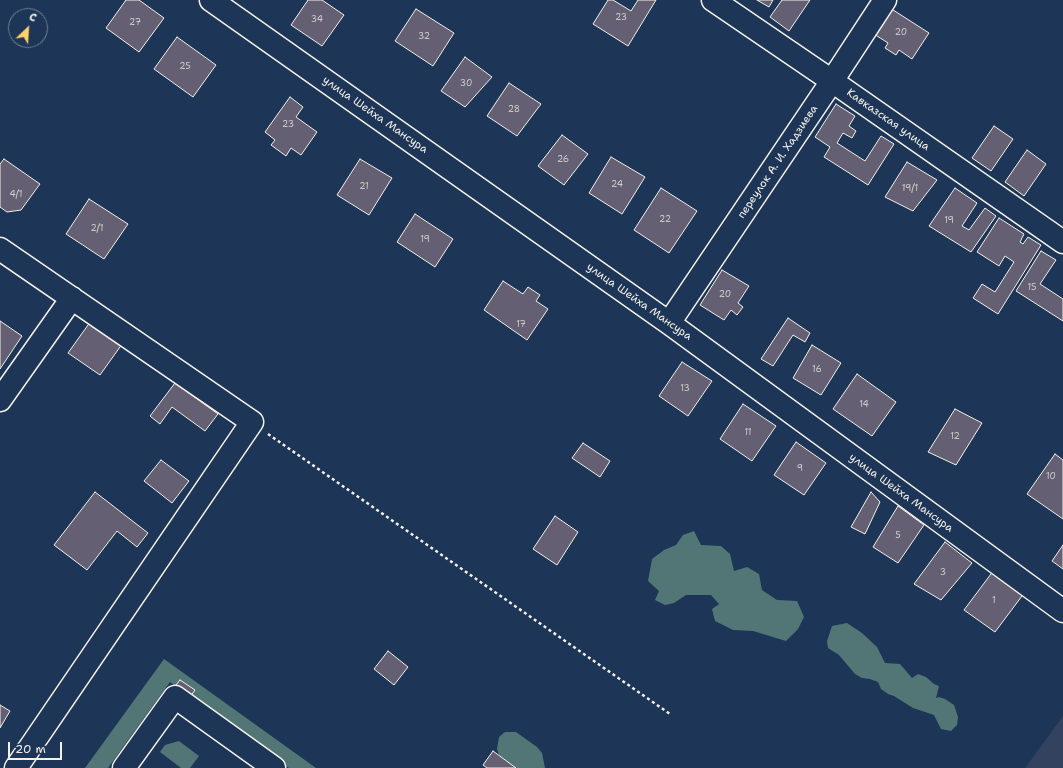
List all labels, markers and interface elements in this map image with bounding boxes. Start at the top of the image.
north arrow [8,8,48,48]
text: С [27,9,39,26]
house number: 23 [615,13,627,23]
house number: 34 [311,15,323,25]
house number: 27 [129,18,141,28]
house number: 20 [895,28,907,38]
house number: 32 [418,32,430,42]
house number: 25 [179,62,191,72]
street label: улица Шейха Мансура [320,74,430,156]
house number: 30 [460,79,472,89]
street label: Кавказская улица [844,86,932,154]
street label: переулок А. И. Хадзиева [735,103,821,221]
house number: 28 [508,105,520,115]
house number: 23 [282,120,294,130]
house number: 26 [557,155,569,165]
house number: 24 [611,180,623,190]
house number: 21 [359,182,369,192]
house number: 19/1 [902,184,918,194]
house number: 4/1 [9,190,23,200]
house number: 22 [659,215,671,225]
house number: 19 [944,216,954,226]
house number: 2/1 [90,224,104,234]
house number: 19 [420,235,430,245]
street label: улица Шейха Мансура [584,261,694,343]
house number: 15 [1027,283,1037,293]
house number: 20 [719,290,731,300]
house number: 17 [516,320,526,330]
house number: 16 [812,365,822,375]
house number: 13 [680,384,690,394]
house number: 14 [859,400,869,410]
house number: 11 [744,428,752,438]
house number: 12 [950,432,960,442]
street label: улица Шейха Мансура [846,451,956,535]
house number: 9 [797,464,803,474]
house number: 10 [1046,472,1056,482]
house number: 5 [895,531,901,541]
house number: 3 [940,568,946,578]
house number: 1 [992,596,996,606]
scale bar [10,734,64,760]
text: 20 m [15,741,46,757]

